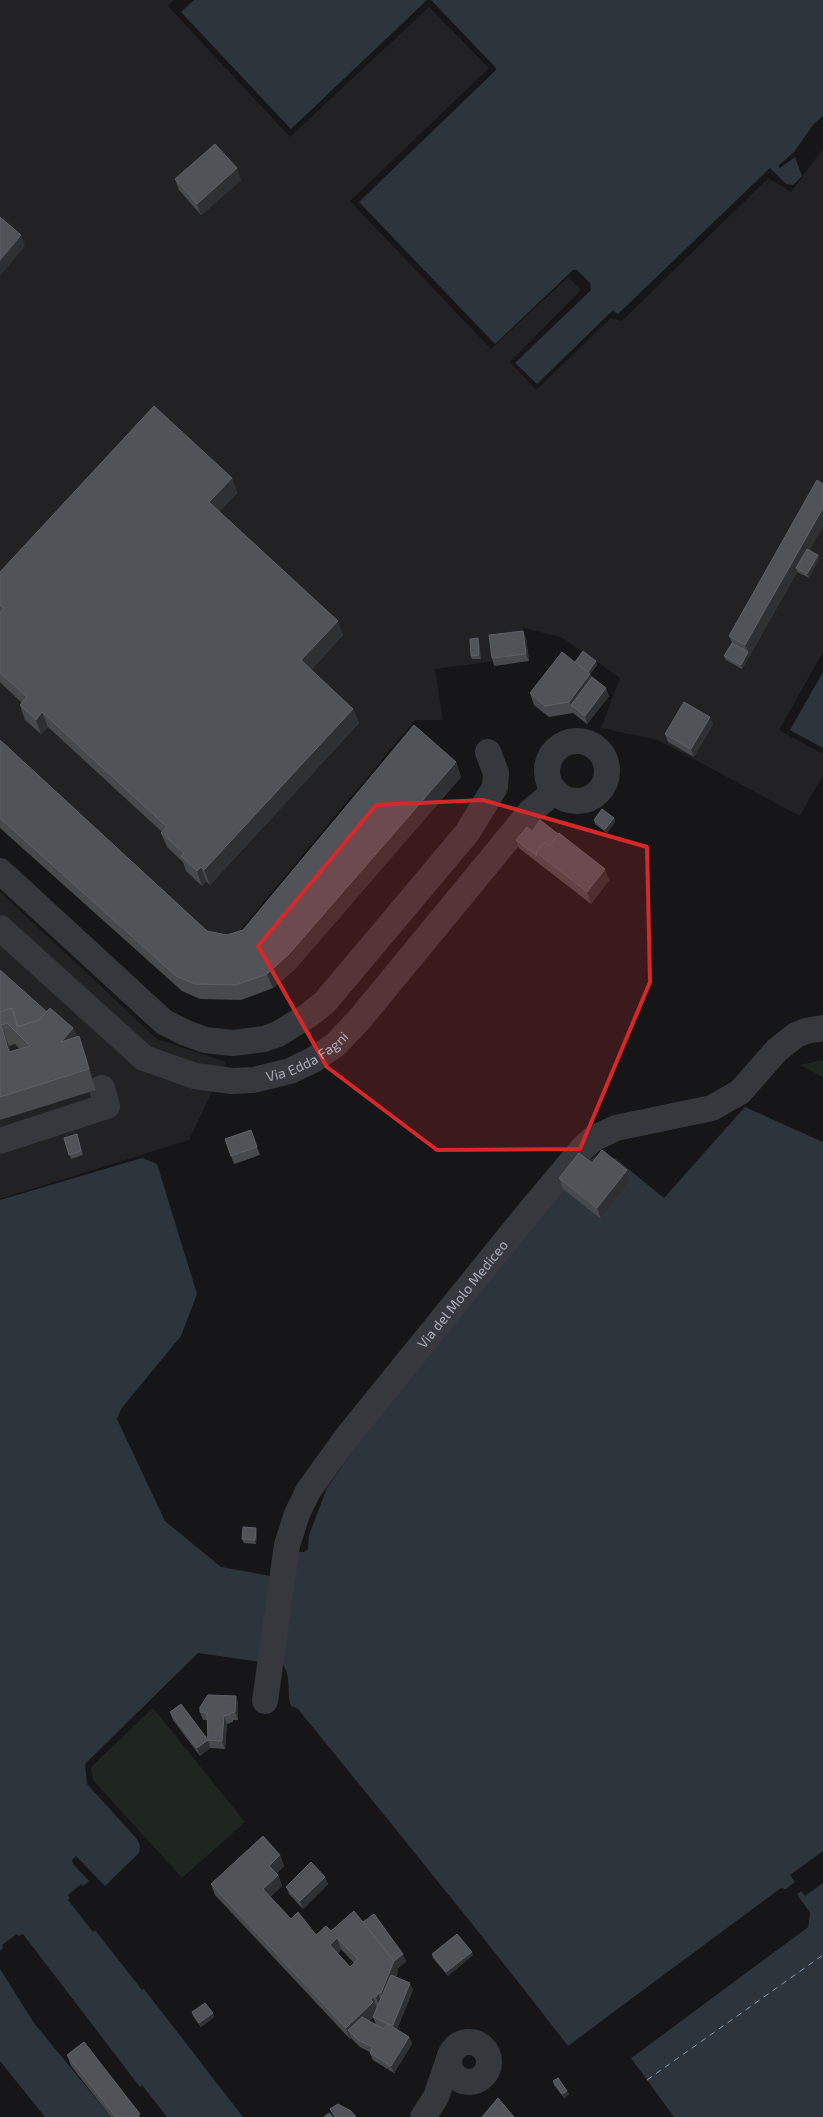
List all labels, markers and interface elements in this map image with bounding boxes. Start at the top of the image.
street label: Via Edda Fagni [264,1028,351,1085]
street label: Via del Molo Mediceo [413,1236,511,1351]

